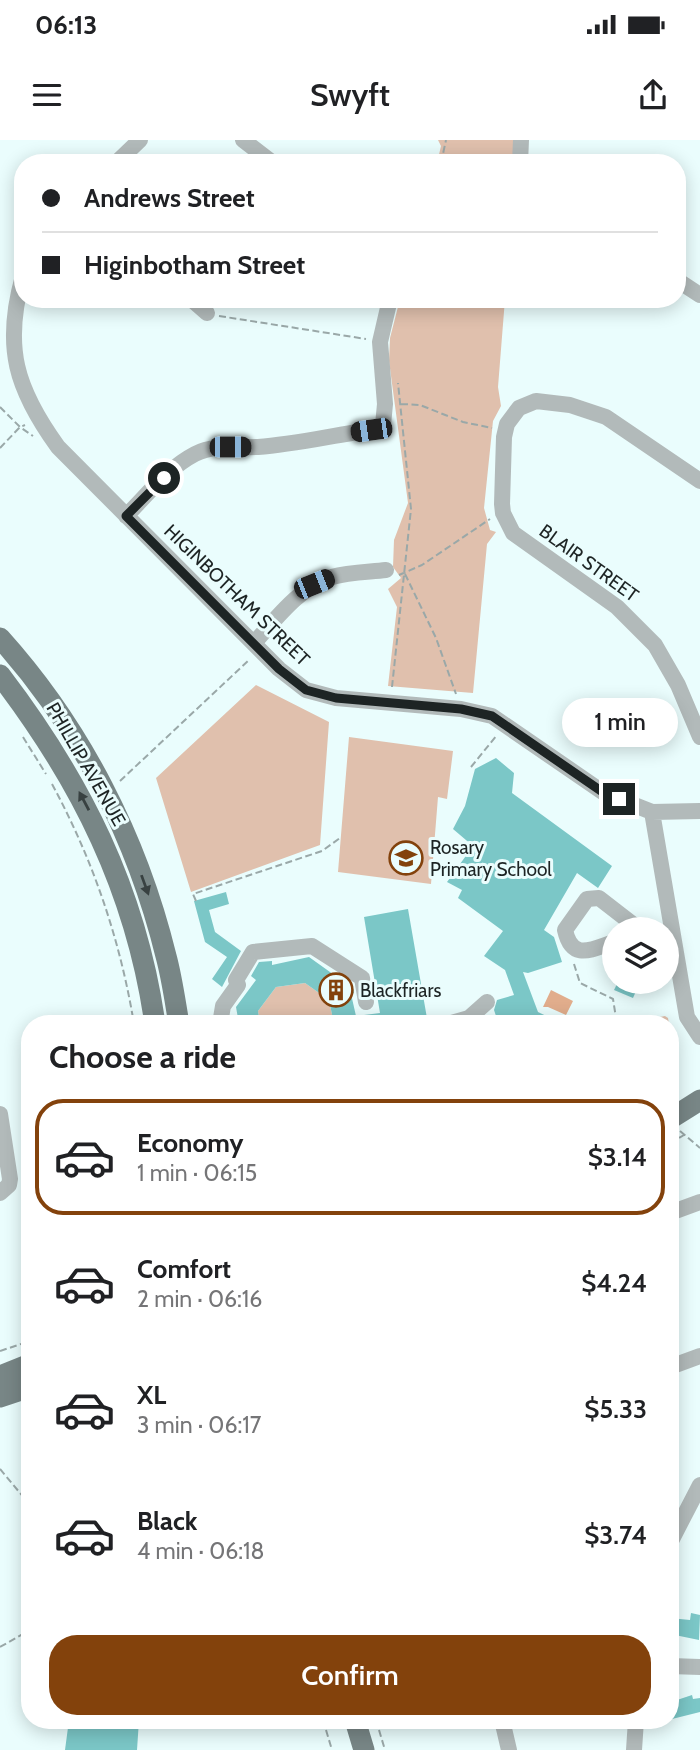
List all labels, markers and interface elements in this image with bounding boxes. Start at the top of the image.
text: 06:13 [35,9,97,41]
text: Swyft [310,75,390,114]
icon: menu [28,76,66,114]
icon: share [634,76,672,114]
text: Andrews Street [84,182,255,214]
text: Higinbotham Street [84,249,305,281]
car [349,417,394,443]
car [210,437,252,458]
route start [148,462,180,494]
street label: HIGINBOTHAM STREET [159,519,315,671]
street label: BLAIR STREET [535,519,643,607]
car [291,566,338,602]
street label: PHILLIP AVENUE [41,698,131,830]
callout: 1 min [561,698,677,746]
text: 1 min [594,708,646,736]
route end [603,783,635,815]
one-way arrow [78,791,90,811]
place label: Rosary Primary School [430,836,552,881]
school or university icon: Rosary Primary School [387,839,425,877]
one-way arrow [140,875,151,896]
map controls [602,917,679,994]
button: layers [602,917,679,994]
building icon: Blackfriars [317,971,355,1009]
place label: Blackfriars [360,979,441,1002]
text: Choose a ride [49,1037,236,1076]
icon: car [53,1126,116,1189]
text: Economy [137,1127,243,1159]
text: $3.14 [588,1141,647,1173]
text: 1 min · 06:15 [137,1159,257,1187]
icon: car [53,1252,116,1315]
text: Comfort [137,1253,231,1285]
text: $4.24 [581,1267,647,1299]
text: 2 min · 06:16 [137,1285,262,1313]
icon: car [53,1378,116,1441]
text: XL [137,1379,166,1411]
text: $5.33 [584,1393,647,1425]
text: 3 min · 06:17 [137,1411,261,1439]
icon: car [53,1504,116,1567]
text: Black [137,1505,197,1537]
text: $3.74 [584,1519,647,1551]
text: 4 min · 06:18 [137,1537,265,1565]
button: Confirm [49,1635,651,1715]

